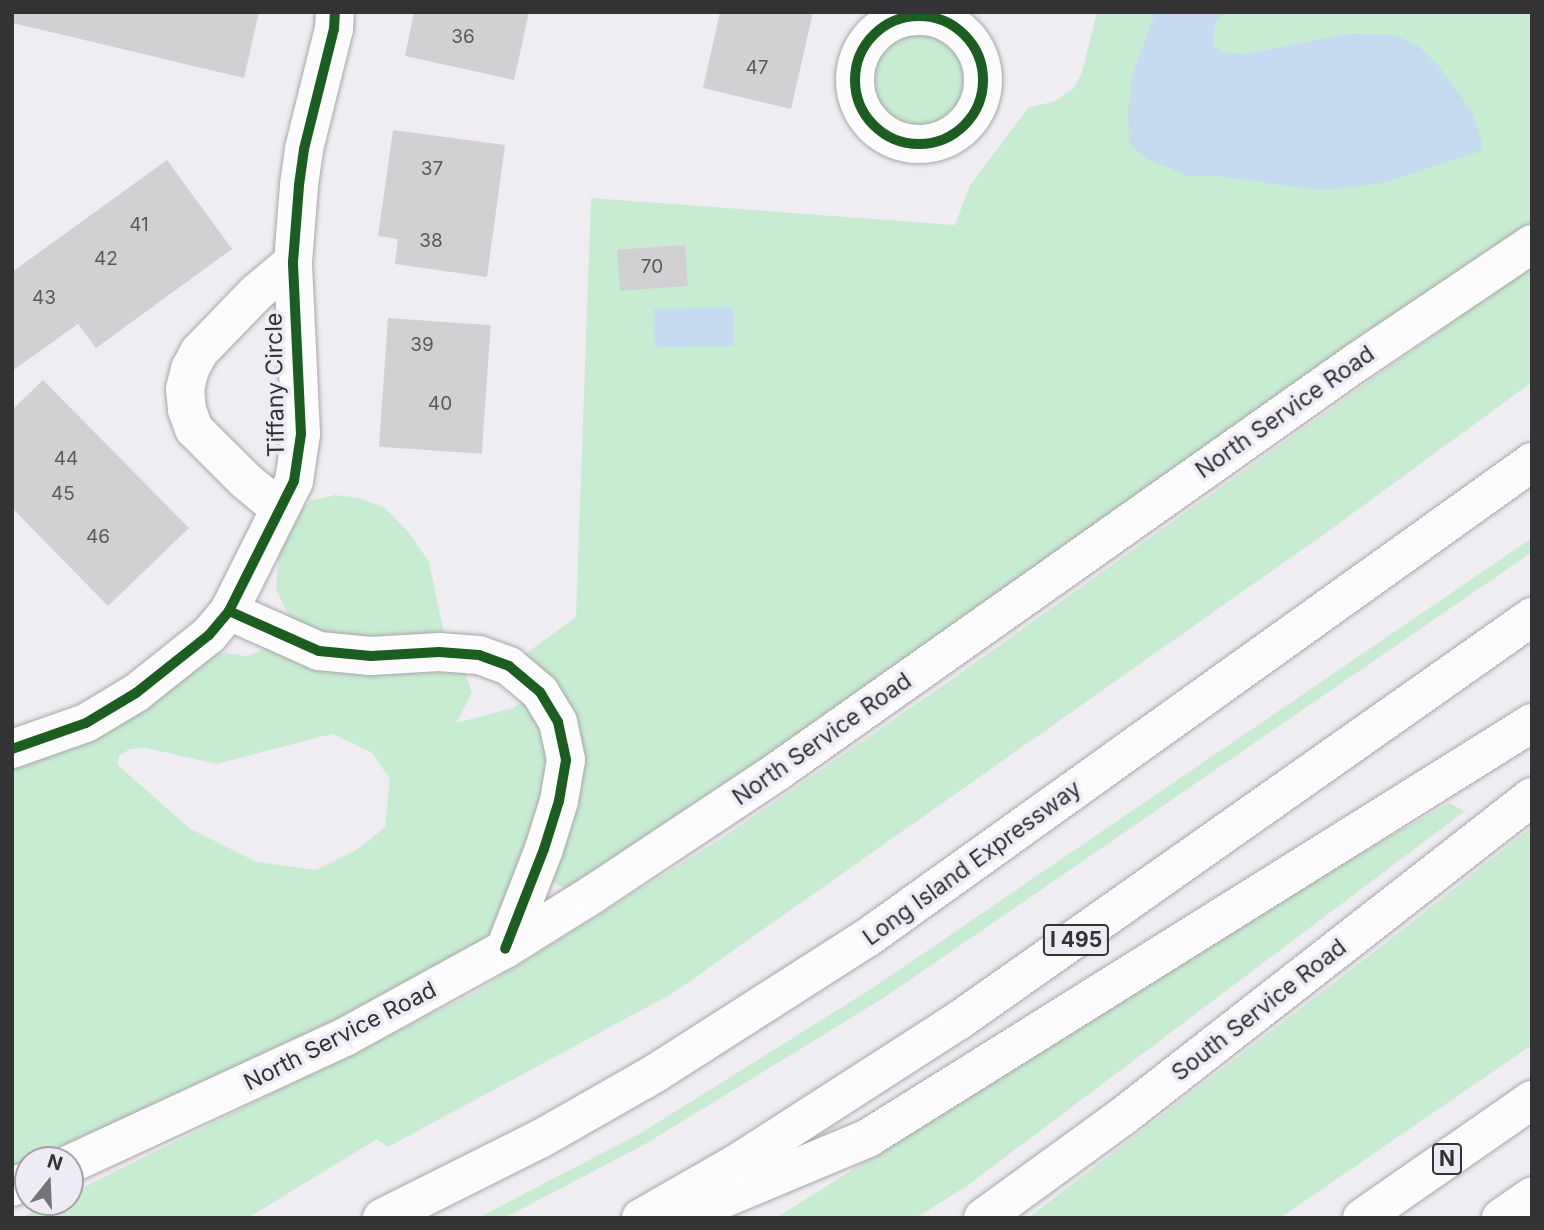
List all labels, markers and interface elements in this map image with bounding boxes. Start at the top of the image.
house number: 36 [451,26,475,48]
house number: 47 [745,57,769,79]
house number: 37 [421,158,443,180]
house number: 41 [129,214,149,236]
house number: 38 [419,230,443,252]
house number: 42 [94,248,118,270]
house number: 70 [641,256,663,278]
house number: 43 [32,287,56,309]
street label: Tiffany Circle [260,313,290,457]
house number: 39 [410,334,434,356]
street label: North Service Road [1190,340,1380,484]
house number: 40 [428,393,452,415]
house number: 44 [54,448,78,470]
house number: 45 [51,483,75,505]
house number: 46 [86,526,110,548]
street label: North Service Road [727,667,917,811]
street label: Long Island Expressway [858,775,1086,951]
road number: I 495 [1043,922,1109,958]
street label: South Service Road [1166,933,1352,1087]
street label: North Service Road [239,976,441,1096]
road number: N [1431,1142,1463,1176]
north arrow [14,1146,84,1216]
text: N [45,1149,65,1176]

